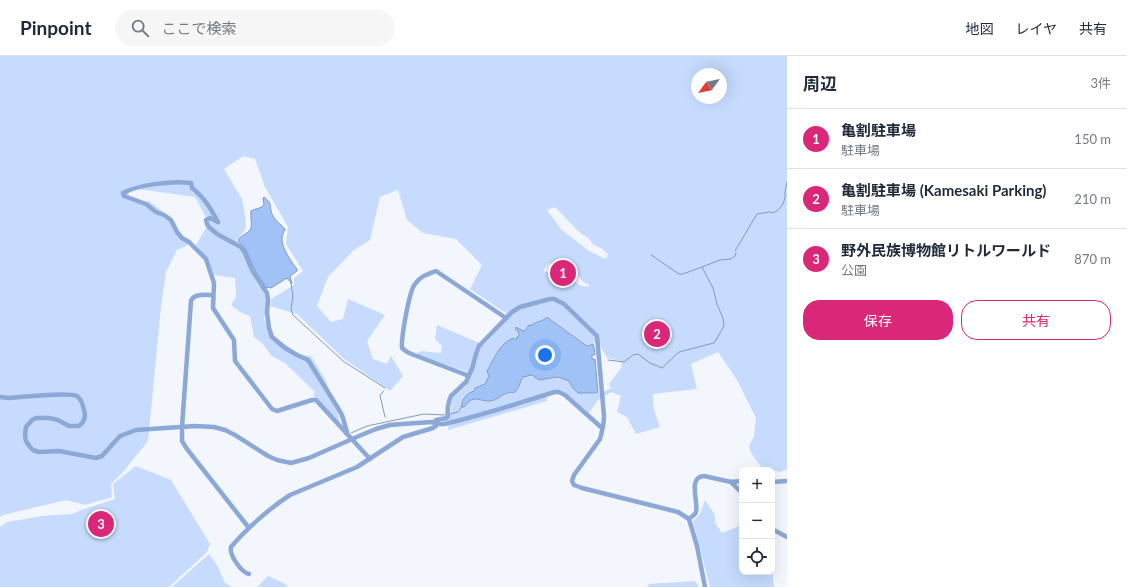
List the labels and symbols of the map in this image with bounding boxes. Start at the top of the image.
north arrow [691,68,727,104]
pin: 1 [550,258,576,288]
pin: 2 [644,319,670,349]
your location [535,345,555,365]
pin: 3 [88,509,114,539]

